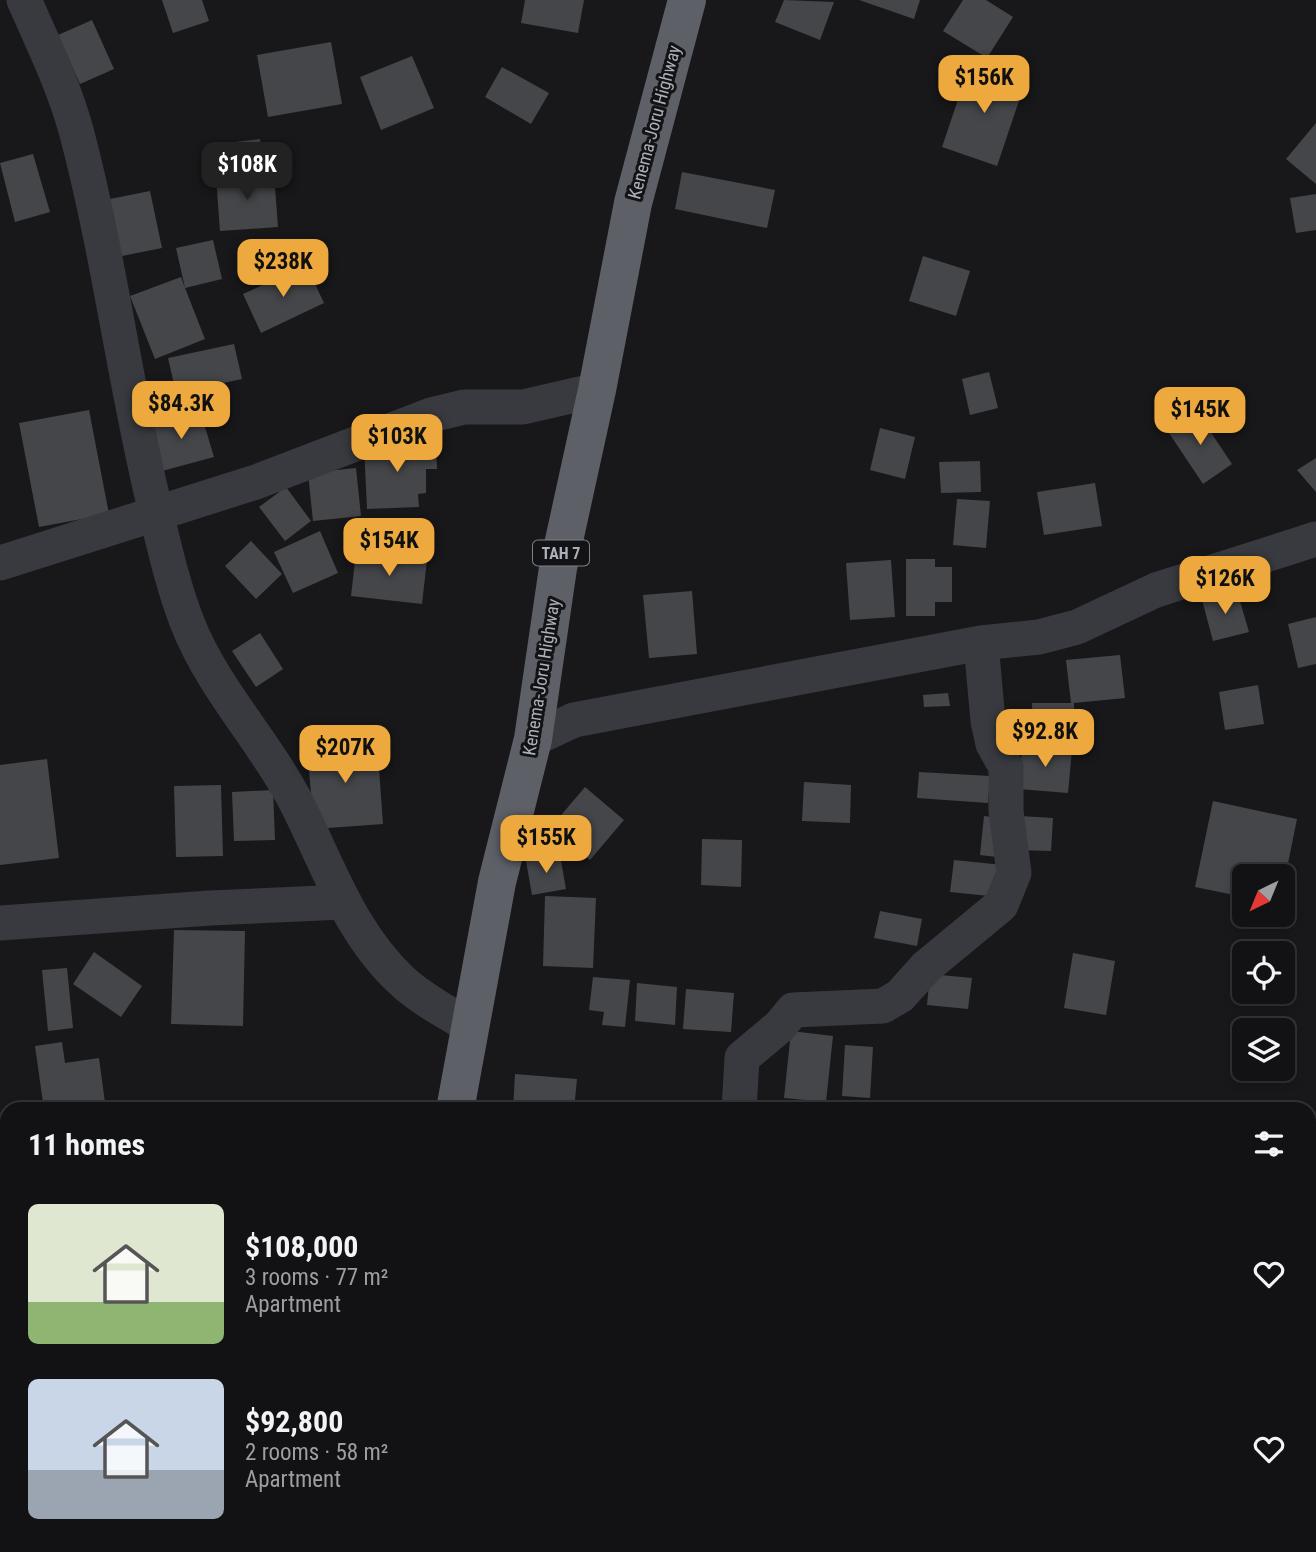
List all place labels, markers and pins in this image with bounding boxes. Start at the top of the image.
pin: $156K [935,55,1033,115]
pin: $108K [198,142,296,202]
pin: $238K [234,240,332,299]
pin: $84.3K [124,382,238,441]
pin: $145K [1151,388,1249,447]
pin: $103K [348,414,446,474]
pin: $154K [340,518,438,578]
pin: $126K [1176,556,1274,616]
pin: $92.8K [988,710,1102,769]
pin: $207K [296,726,394,785]
pin: $155K [497,816,595,875]

